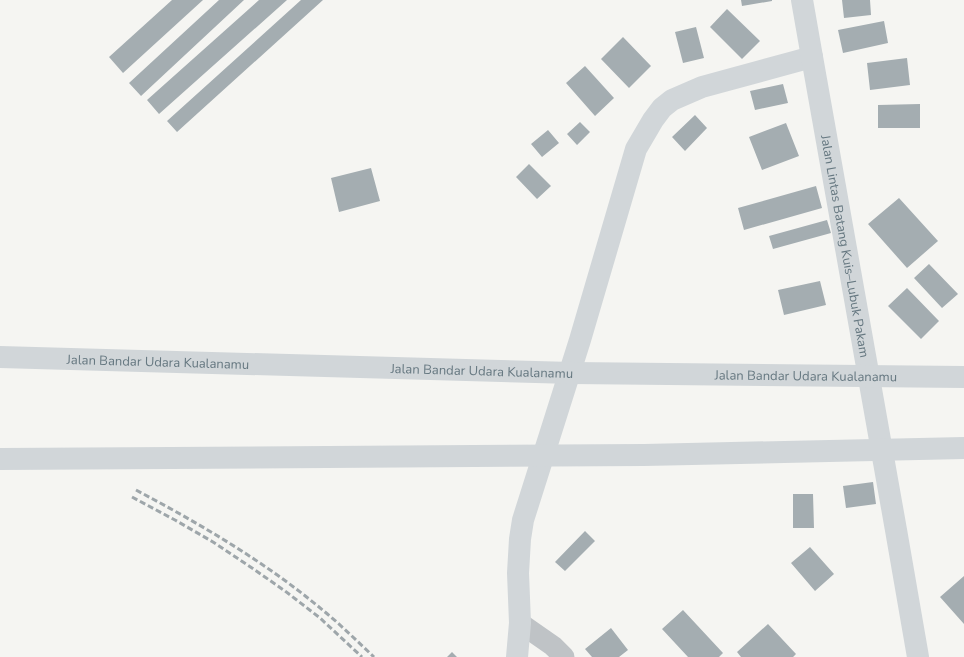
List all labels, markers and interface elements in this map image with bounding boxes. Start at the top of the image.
street label: Jalan Lintas Batang Kuis–Lubuk Pakam [816,133,873,359]
street label: Jalan Bandar Udara Kualanamu [65,351,249,374]
street label: Jalan Bandar Udara Kualanamu [389,360,573,383]
street label: Jalan Bandar Udara Kualanamu [713,366,897,386]

